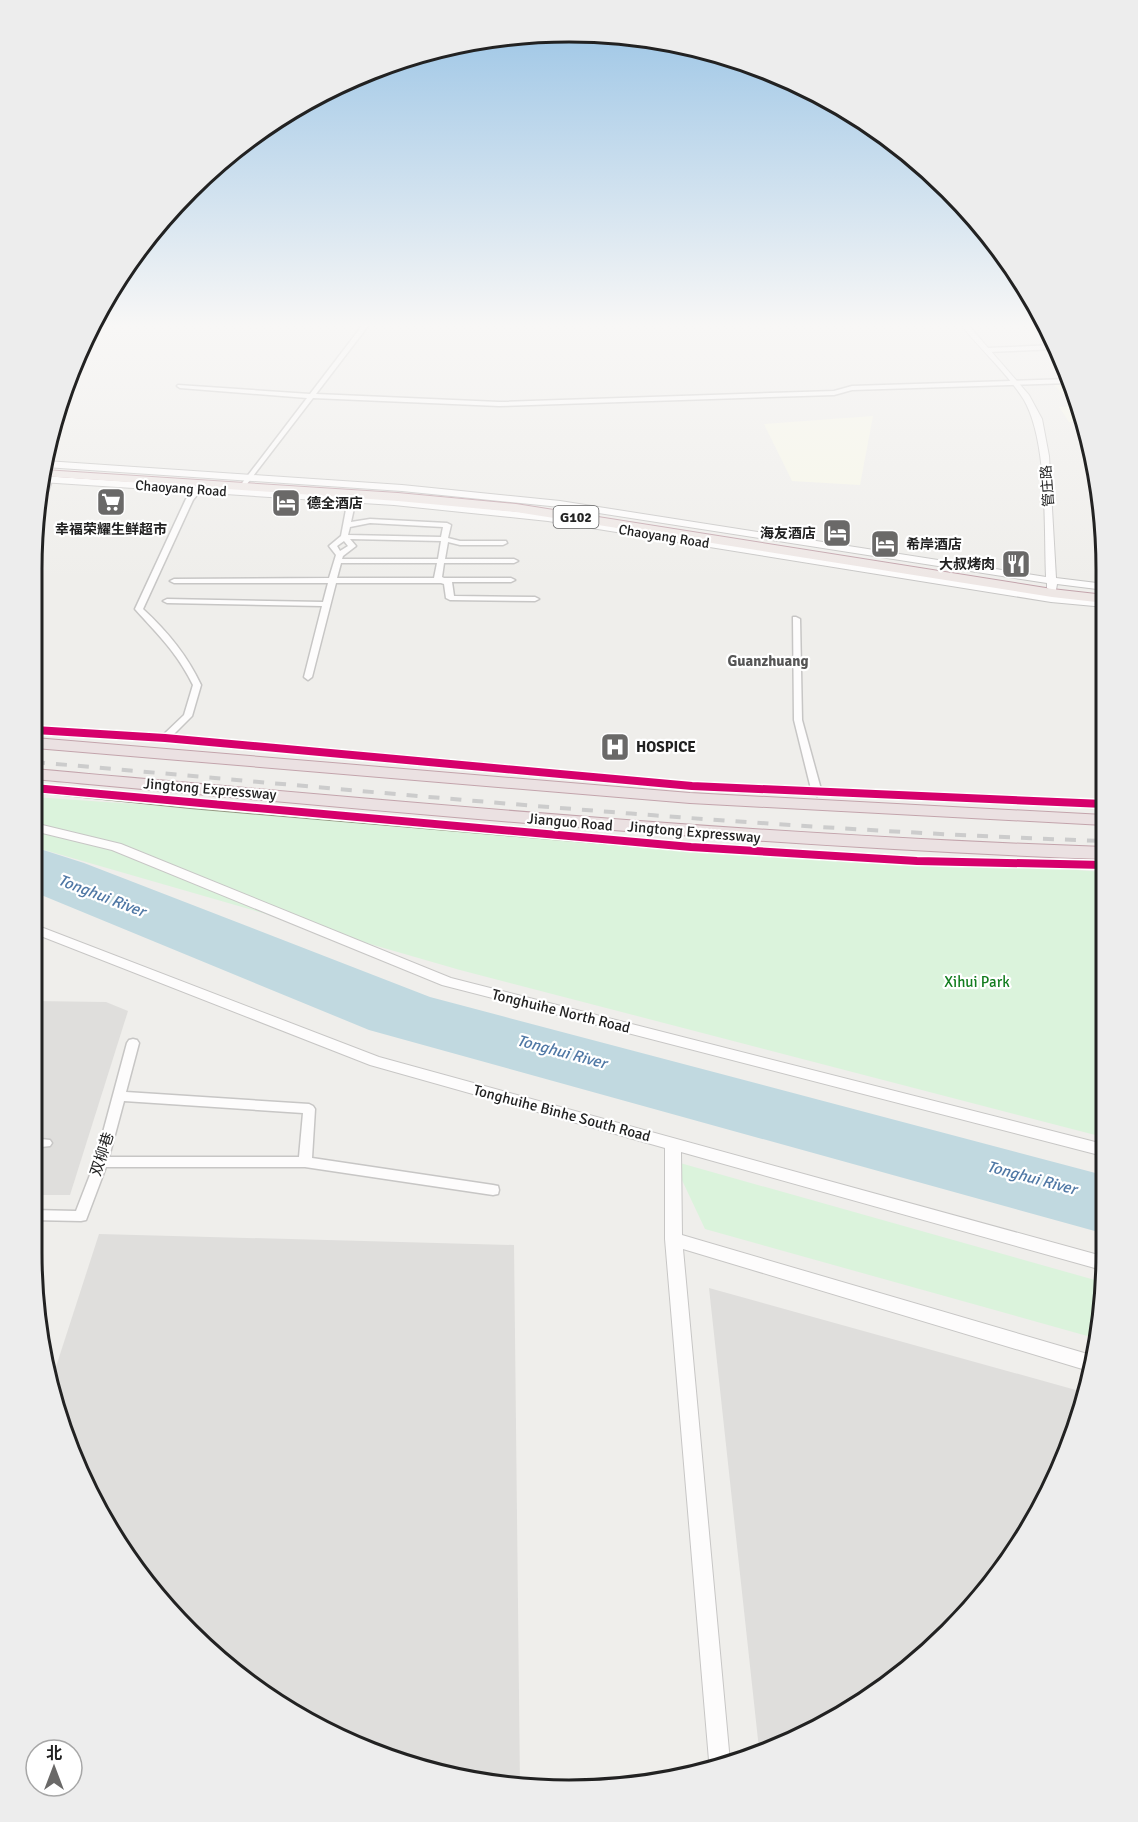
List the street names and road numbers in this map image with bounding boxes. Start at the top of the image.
street label: 管庄路 [1038,464,1057,508]
street label: Chaoyang Road [135,477,227,500]
road number: G102 [554,506,598,528]
street label: Chaoyang Road [617,521,711,552]
street label: Jingtong Expressway [143,774,277,804]
street label: Jianguo Road [526,809,614,835]
street label: Jingtong Expressway [627,817,761,847]
street label: Tonghuihe North Road [490,985,632,1037]
street label: Tonghuihe Binhe South Road [471,1081,653,1145]
street label: 双柳巷 [86,1130,118,1178]

